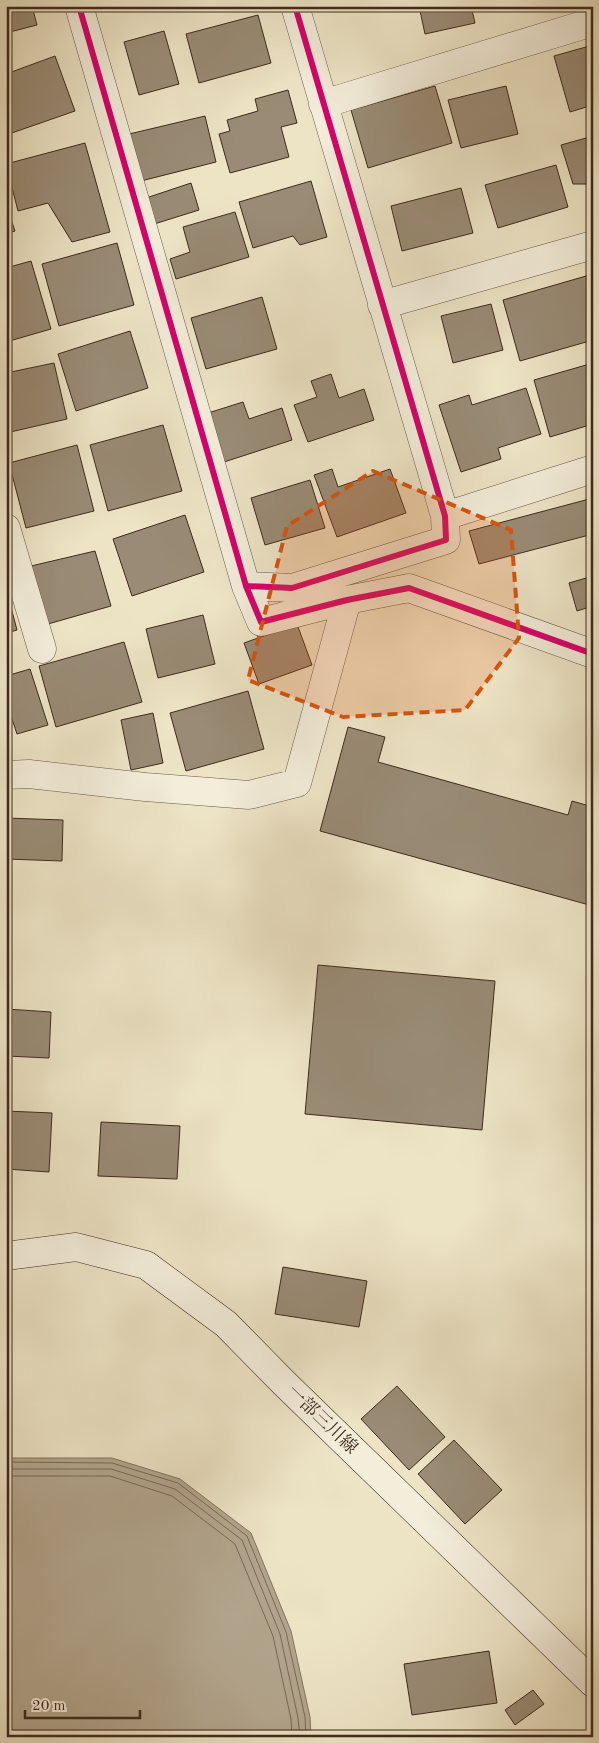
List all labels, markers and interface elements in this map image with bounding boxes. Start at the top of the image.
street label: 一部三川線 [283,1381,362,1458]
scale bar [25,1688,140,1720]
text: 20 m [32,1699,66,1714]

